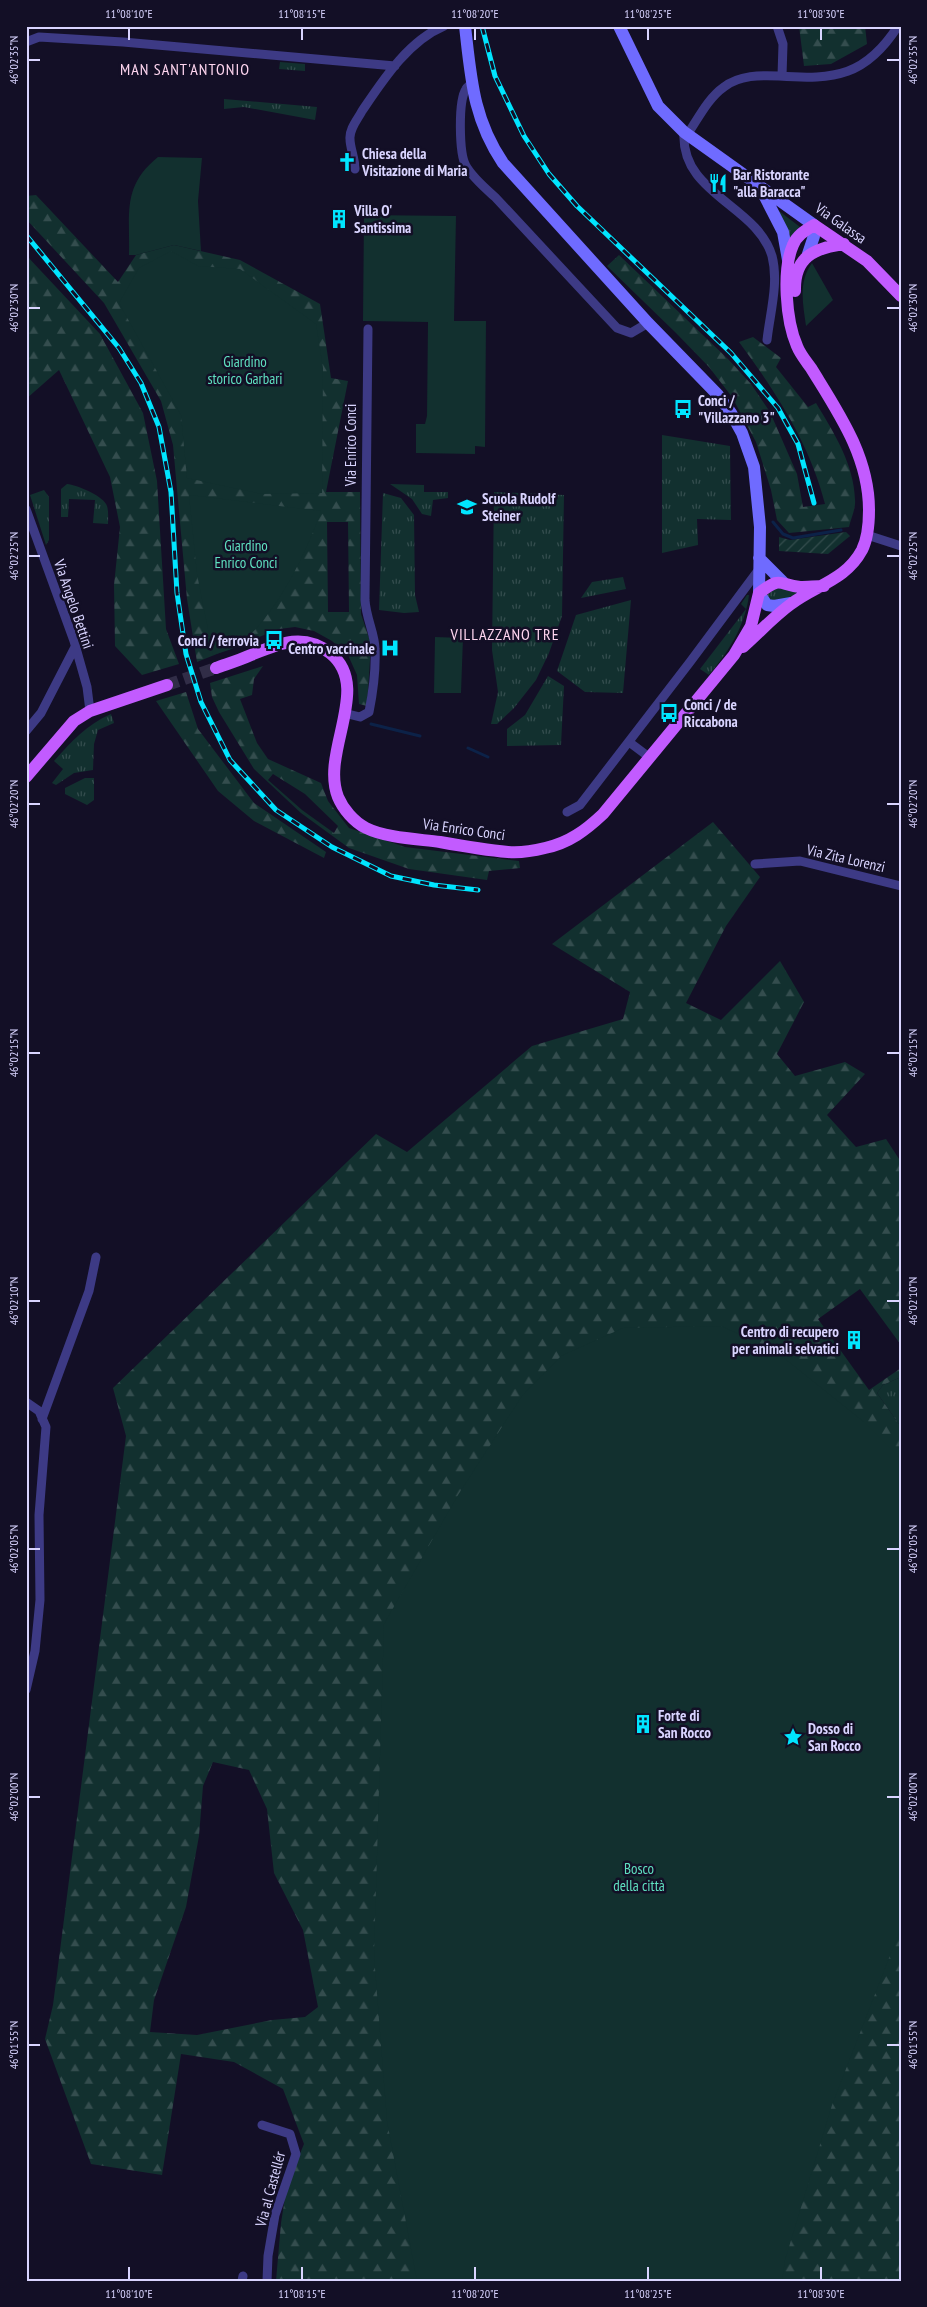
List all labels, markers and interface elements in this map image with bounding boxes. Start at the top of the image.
text: 11°08'10"E [105,6,153,21]
text: 11°08'15"E [278,6,326,21]
text: 11°08'20"E [451,6,499,21]
text: 11°08'25"E [624,6,672,21]
text: 11°08'30"E [797,6,845,21]
text: 46°02'35"N [6,36,21,84]
text: 46°02'35"N [905,36,920,84]
district label: MAN SANT'ANTONIO [120,59,250,79]
place label: Chiesa della Visitazione di Maria [361,144,467,180]
church icon: Chiesa della Visitazione di Maria [336,151,358,173]
place label: Bar Ristorante "alla Baracca" [733,165,809,201]
restaurant icon: Bar Ristorante "alla Baracca" [707,172,729,194]
street label: Via Galassa [811,198,870,248]
place label: Villa O' Santissima [353,201,411,237]
building icon: Villa O' Santissima [328,208,350,230]
text: 46°02'30"N [6,284,21,332]
text: 46°02'30"N [905,284,920,332]
park label: Giardino storico Garbari [207,352,283,388]
place label: Conci / "Villazzano 3" [698,391,775,427]
bus stop icon: Conci / "Villazzano 3" [672,398,694,420]
street label: Via Enrico Conci [341,404,360,487]
place label: Scuola Rudolf Steiner [482,489,556,525]
school or university icon: Scuola Rudolf Steiner [456,496,478,518]
text: 46°02'25"N [6,532,21,580]
text: 46°02'25"N [905,532,920,580]
park label: Giardino Enrico Conci [214,536,278,572]
street label: Via Angelo Bettini [50,556,98,651]
district label: VILLAZZANO TRE [449,624,560,644]
bus stop icon: Conci / ferrovia [263,629,285,651]
place label: Conci / ferrovia [178,631,259,650]
hospital icon: Centro vaccinale [379,637,401,659]
place label: Centro vaccinale [288,639,375,658]
place label: Conci / de Riccabona [684,695,738,731]
bus stop icon: Conci / de Riccabona [658,702,680,724]
text: 46°02'20"N [6,780,21,828]
text: 46°02'20"N [905,780,920,828]
street label: Via Enrico Conci [421,814,506,844]
street label: Via Zita Lorenzi [804,840,887,876]
text: 46°02'15"N [6,1029,21,1077]
text: 46°02'15"N [905,1029,920,1077]
text: 46°02'10"N [6,1277,21,1325]
text: 46°02'10"N [905,1277,920,1325]
place label: Centro di recupero per animali selvatici [732,1322,839,1358]
building icon: Centro di recupero per animali selvatici [843,1329,865,1351]
text: 46°02'05"N [6,1525,21,1573]
text: 46°02'05"N [905,1525,920,1573]
place label: Forte di San Rocco [658,1706,711,1742]
building icon: Forte di San Rocco [632,1713,654,1735]
place label: Dosso di San Rocco [808,1719,861,1755]
place icon: Dosso di San Rocco [782,1726,804,1748]
text: 46°02'00"N [6,1773,21,1821]
text: 46°02'00"N [905,1773,920,1821]
park label: Bosco della città [613,1859,665,1895]
text: 46°01'55"N [6,2021,21,2069]
text: 46°01'55"N [905,2021,920,2069]
street label: Via al Castellér [251,2148,289,2230]
text: 11°08'10"E [105,2286,153,2301]
text: 11°08'15"E [278,2286,326,2301]
text: 11°08'20"E [451,2286,499,2301]
text: 11°08'25"E [624,2286,672,2301]
text: 11°08'30"E [797,2286,845,2301]

